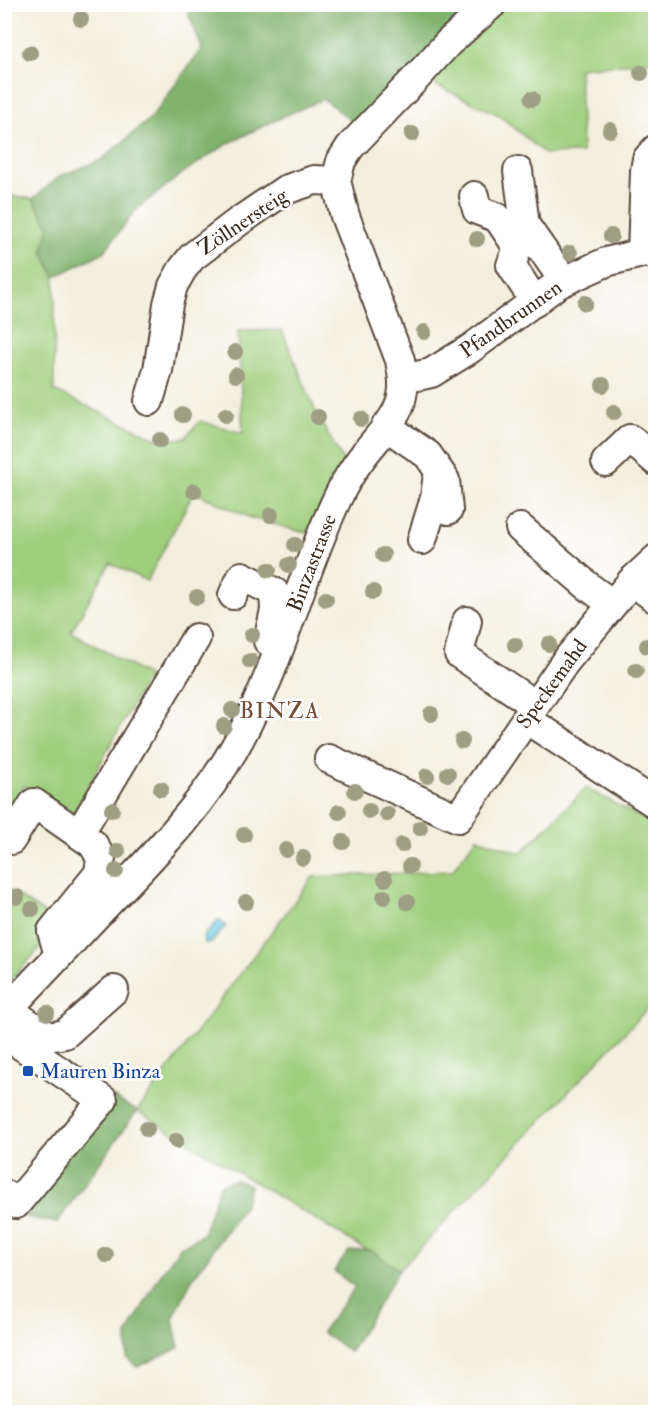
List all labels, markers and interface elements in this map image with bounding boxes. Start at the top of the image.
street label: Zöllnersteig [193,182,294,262]
street label: Pfandbrunnen [455,274,568,364]
street label: Binzastrasse [281,510,343,616]
street label: Speckemahd [510,633,594,734]
district label: BINZA [240,697,320,725]
place label: Mauren Binza [40,1058,161,1085]
marker: Mauren Binza [21,1064,35,1078]

